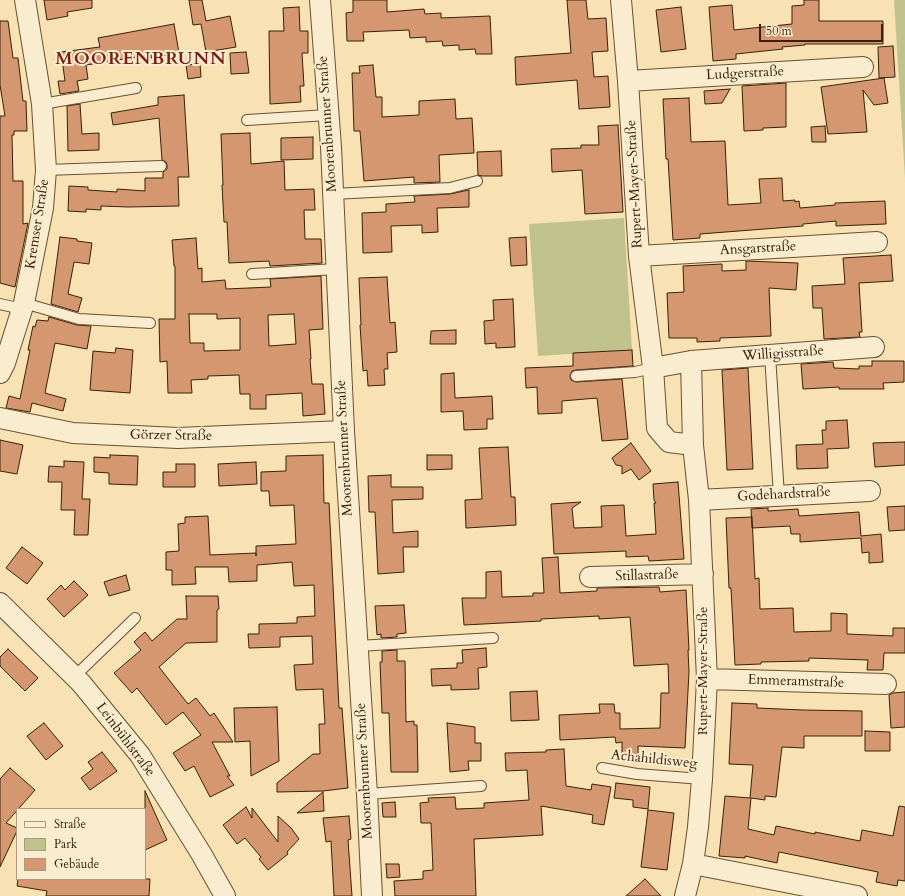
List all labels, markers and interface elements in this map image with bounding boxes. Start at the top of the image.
scale bar [761,16,885,42]
text: 50 m [766,23,792,39]
district label: MOORENBRUNN [55,49,227,71]
street label: Moorenbrunner Straße [315,55,341,193]
street label: Ludgerstraße [706,64,784,84]
street label: Rupert-Mayer-Straße [623,119,647,249]
street label: Kremser Straße [23,178,53,270]
street label: Ansgarstraße [719,239,797,259]
street label: Willigisstraße [742,343,824,365]
street label: Moorenbrunner Straße [333,379,357,517]
street label: Görzer Straße [130,427,212,445]
street label: Godehardstraße [737,484,831,506]
street label: Stillastraße [615,566,679,586]
street label: Rupert-Mayer-Straße [696,607,712,735]
street label: Emmeramstraße [747,672,845,692]
street label: Leinbühlstraße [92,700,158,780]
street label: Moorenbrunner Straße [353,702,377,840]
street label: Achahildisweg [610,747,698,773]
legend [16,808,146,880]
text: Straße [54,816,86,832]
text: Park [54,836,77,852]
text: Gebäude [54,856,99,872]

